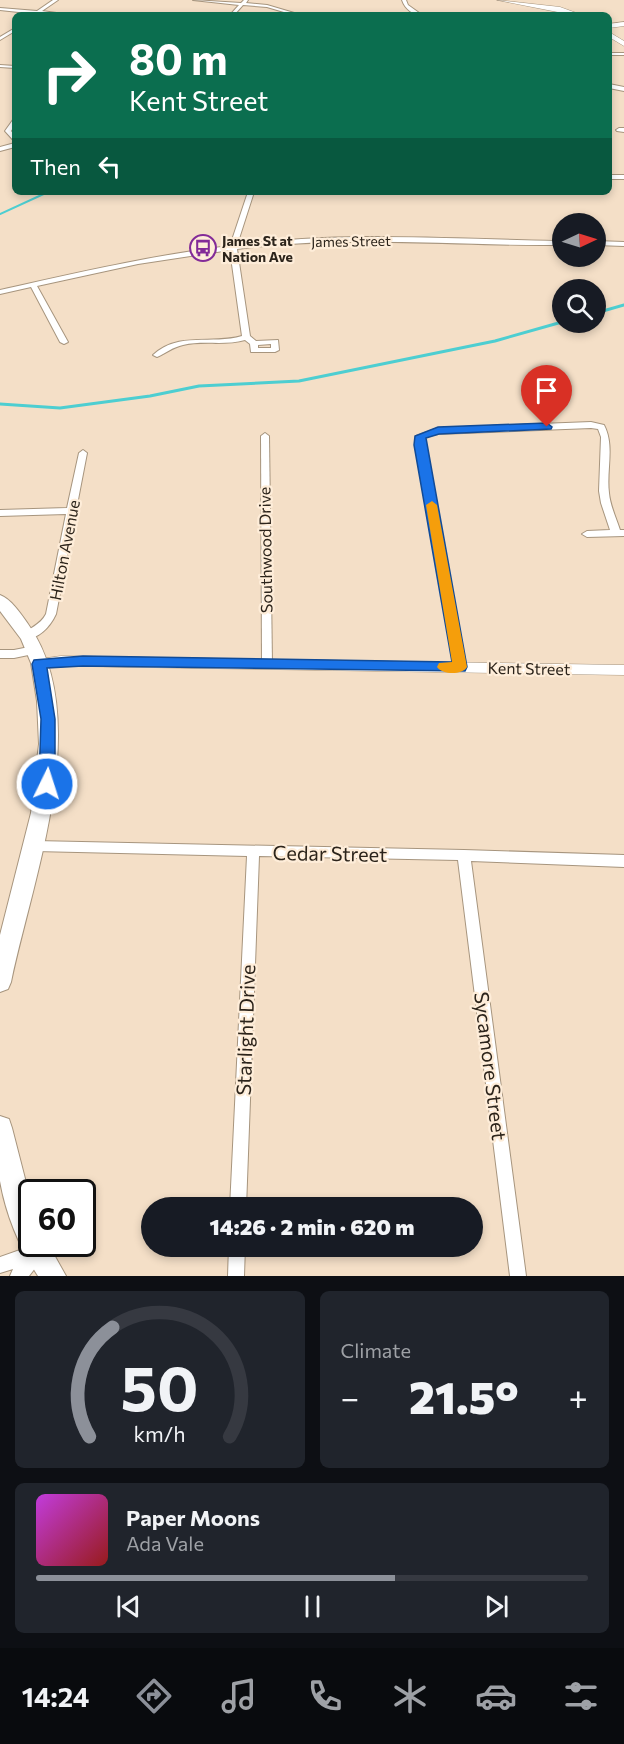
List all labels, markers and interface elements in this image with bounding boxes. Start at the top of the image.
text: 80 m [129,32,228,84]
icon: right [30,36,108,114]
text: Kent Street [129,84,268,117]
icon: left [93,150,126,183]
text: Then [30,153,81,180]
north arrow [552,213,606,267]
map controls [552,213,606,333]
place label: James St at Nation Ave [222,232,293,265]
street label: James Street [311,232,391,250]
bus stop icon: James St at Nation Ave [188,233,218,263]
button: search [552,279,606,333]
pin [521,365,572,427]
icon: arrive [530,374,563,407]
street label: Southwood Drive [254,487,276,613]
street label: Hilton Avenue [45,498,83,602]
street label: Kent Street [488,658,571,678]
position arrow [15,752,79,816]
street label: Cedar Street [272,840,388,866]
street label: Starlight Drive [231,964,259,1096]
street label: Sycamore Street [470,990,512,1142]
speed limit sign: 60 [18,1179,96,1257]
text: 14:26 · 2 min · 620 m [210,1213,414,1240]
text: Climate [341,1338,411,1362]
text: 50 [121,1348,199,1424]
text: 21.5° [409,1368,519,1423]
text: − [341,1376,359,1417]
text: + [569,1376,588,1417]
text: km/h [134,1420,186,1446]
text: Paper Moons [126,1504,260,1531]
text: Ada Vale [126,1531,204,1555]
icon: previous [112,1590,145,1623]
icon: pause [296,1590,329,1623]
icon: next [480,1590,513,1623]
icon: directions [133,1675,175,1717]
icon: music [218,1675,260,1717]
icon: phone [304,1675,346,1717]
icon: climate [389,1675,431,1717]
icon: car [475,1675,517,1717]
icon: filters [560,1675,602,1717]
text: 14:24 [22,1680,89,1713]

